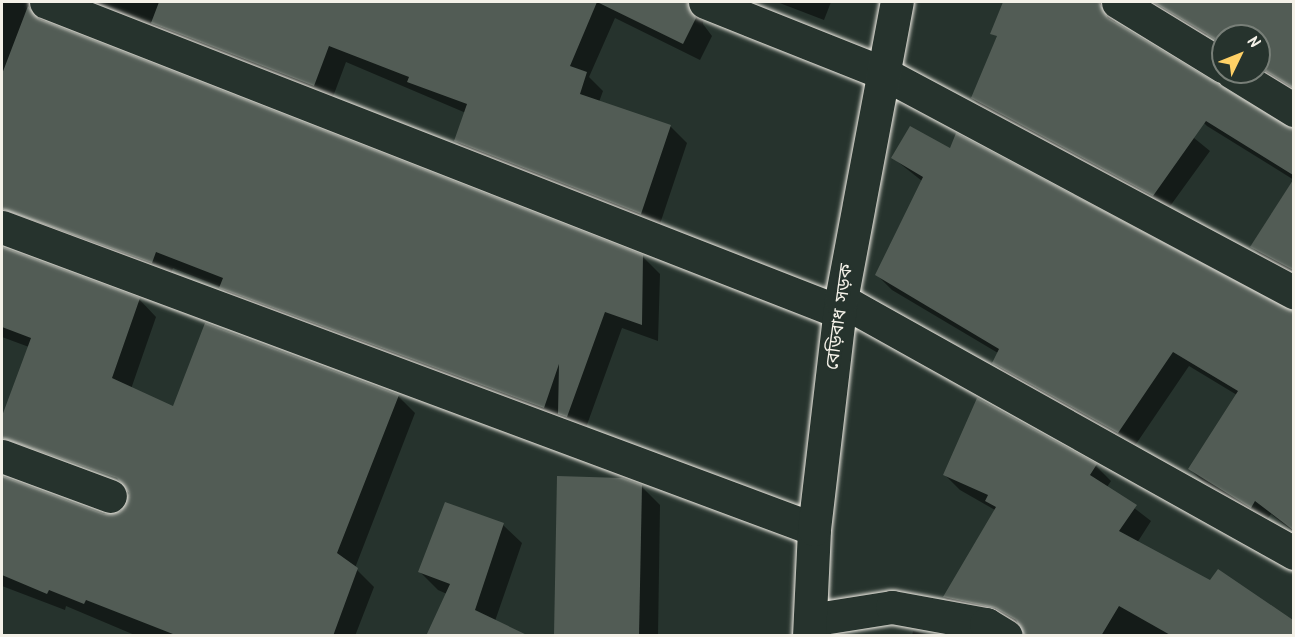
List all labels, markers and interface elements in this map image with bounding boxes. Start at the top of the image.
north arrow [1211,24,1271,84]
text: N [1240,31,1266,55]
street label: বেড়িবাধ সড়ক [823,263,859,371]

